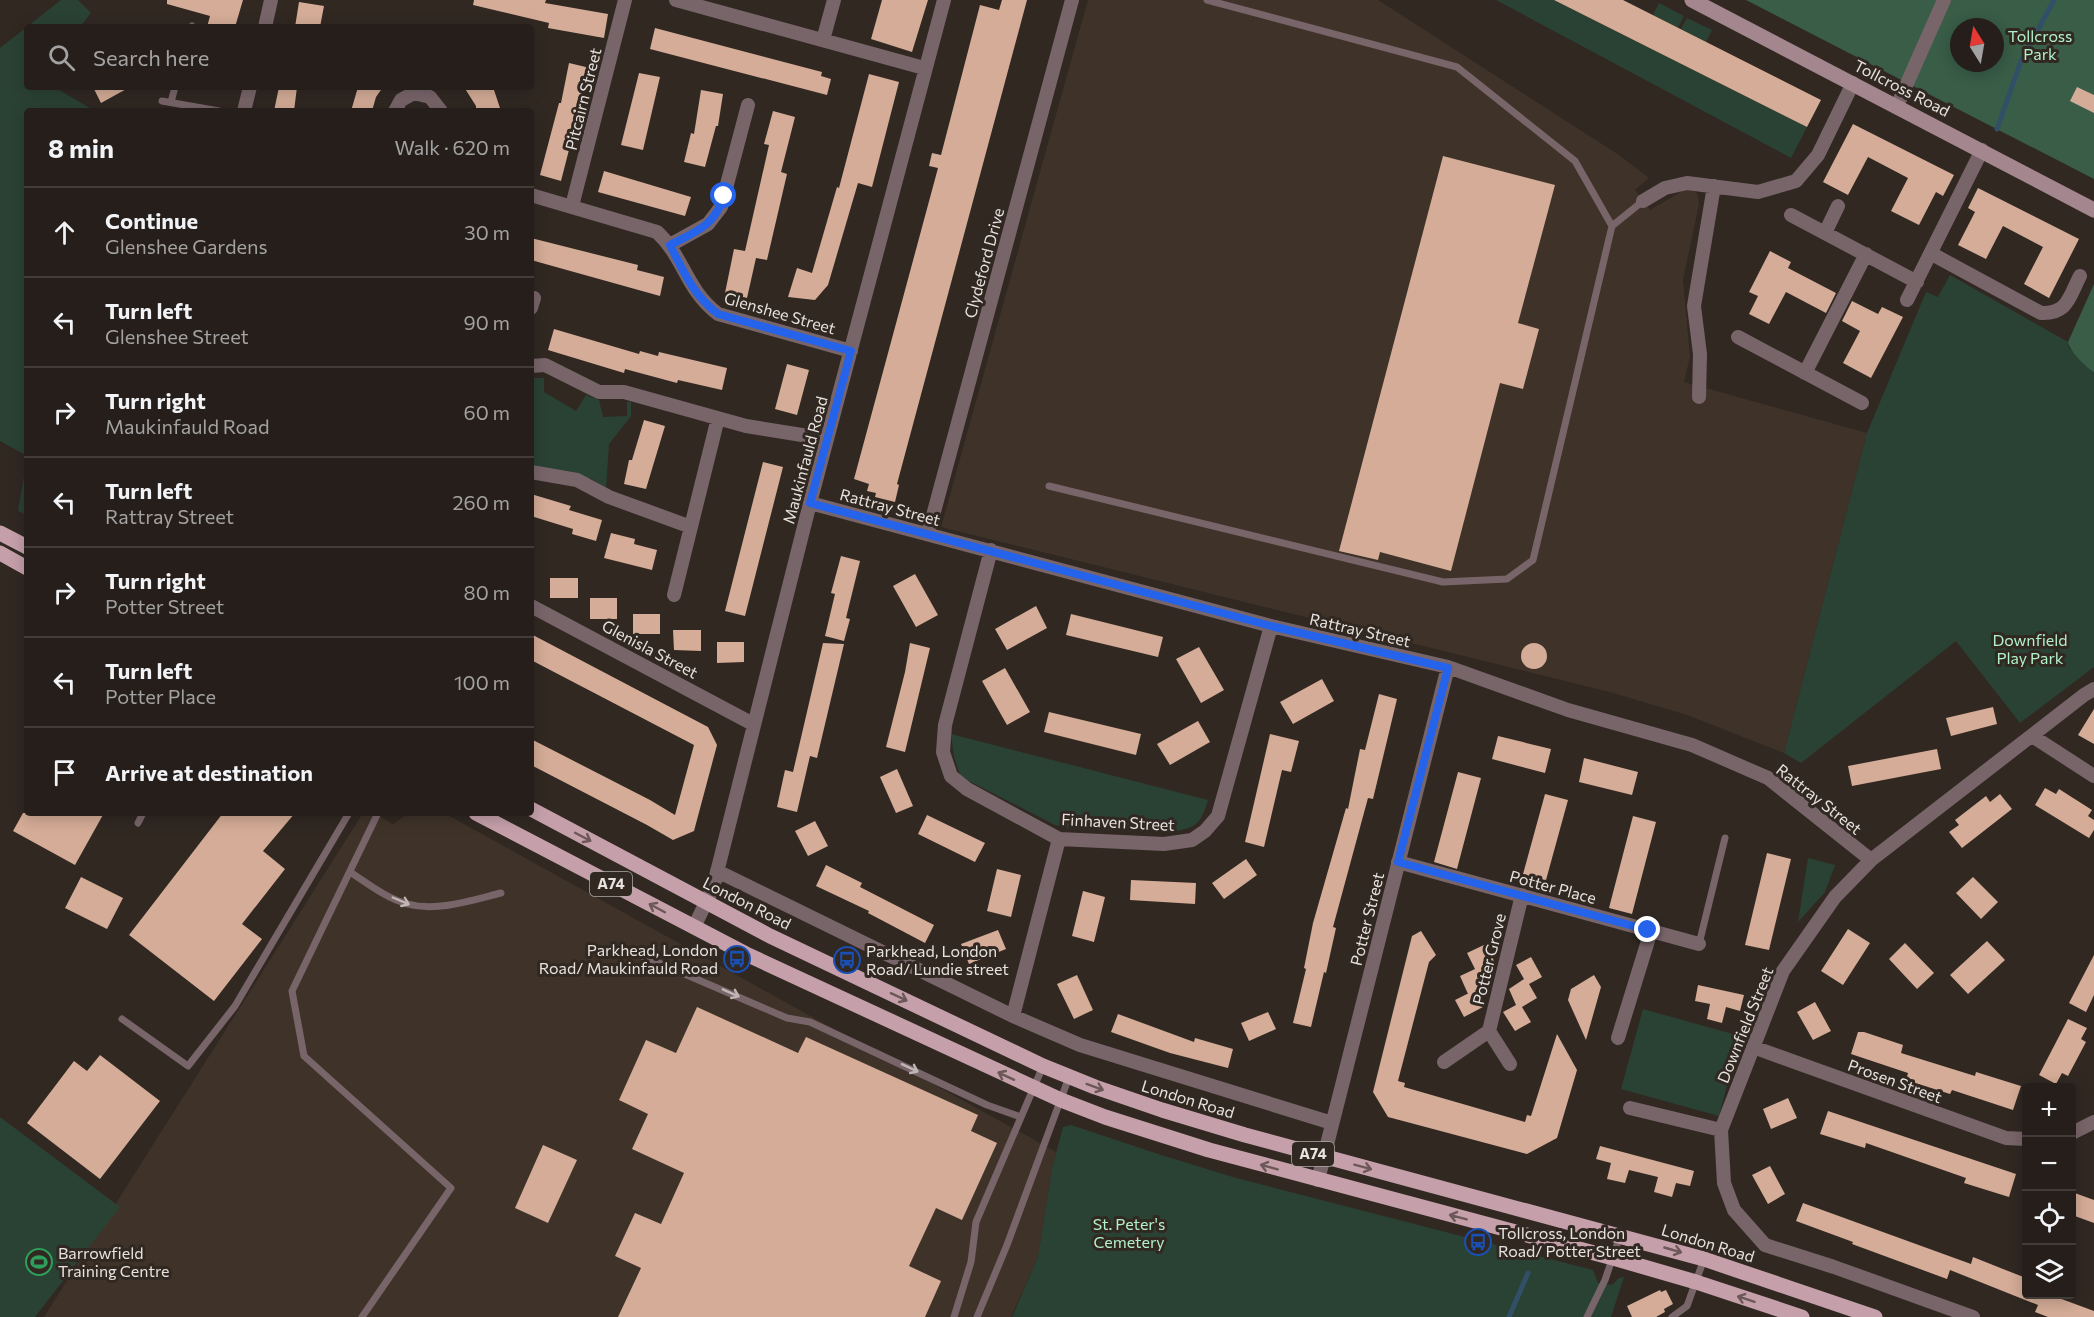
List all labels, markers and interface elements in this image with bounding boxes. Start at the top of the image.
north arrow [1950,18,2004,72]
search box [24,24,534,90]
park label: Tollcross Park [2008,26,2072,63]
icon: search [45,41,78,74]
text: Search here [93,44,209,71]
street label: Pitcairn Street [561,45,605,152]
street label: Tollcross Road [1851,55,1953,120]
text: 8 min [48,132,114,163]
text: Walk · 620 m [394,135,510,159]
route start [710,182,736,208]
street label: Clydeford Drive [960,206,1007,320]
text: Continue [105,207,198,234]
icon: ahead [48,216,81,249]
text: 30 m [464,220,510,244]
text: Glenshee Gardens [105,234,268,258]
street label: Glenshee Street [722,288,838,338]
text: Turn left [105,297,192,324]
icon: left [48,306,81,339]
text: 90 m [464,310,510,334]
text: Glenshee Street [105,324,249,348]
text: Turn right [105,387,206,414]
street label: Maukinfauld Road [778,394,831,526]
icon: right [48,396,81,429]
text: 60 m [464,400,510,424]
text: Maukinfauld Road [105,414,270,438]
text: Turn left [105,477,192,504]
street label: Rattray Street [838,484,943,529]
icon: left [48,486,81,519]
text: 260 m [452,490,510,514]
text: Rattray Street [105,504,234,528]
text: Turn right [105,567,206,594]
icon: right [48,576,81,609]
text: 80 m [464,580,510,604]
text: Potter Street [105,594,224,618]
street label: Rattray Street [1308,609,1413,650]
street label: Glenisla Street [599,615,702,682]
park label: Downfield Play Park [1992,630,2068,667]
text: Turn left [105,657,192,684]
icon: left [48,666,81,699]
text: 100 m [454,670,510,694]
text: Potter Place [105,684,216,708]
icon: arrive [48,756,81,789]
text: Arrive at destination [105,759,313,786]
street label: Rattray Street [1773,759,1866,838]
street label: Finhaven Street [1061,809,1176,834]
one-way arrow [573,832,591,843]
street label: Potter Place [1508,866,1599,907]
street label: Potter Street [1346,870,1387,967]
road number: A74 [590,872,632,896]
street label: London Road [700,872,794,933]
one-way arrow [391,896,409,907]
one-way arrow [649,902,666,914]
street label: Potter Grove [1468,911,1509,1007]
route end [1634,916,1660,942]
place label: Parkhead, London Road/ Maukinfauld Road [539,940,718,977]
place label: Parkhead, London Road/ Lundie street [866,941,1009,978]
bus stop icon: Parkhead, London Road/ Maukinfauld Road [722,944,752,974]
bus stop icon: Parkhead, London Road/ Lundie street [832,945,862,975]
street label: Downfield Street [1713,964,1777,1086]
one-way arrow [721,988,739,999]
one-way arrow [890,992,908,1004]
street label: Prosen Street [1846,1055,1945,1106]
one-way arrow [901,1062,919,1074]
one-way arrow [998,1069,1016,1081]
street label: London Road [1139,1075,1237,1122]
one-way arrow [1085,1083,1104,1094]
map controls [2022,1083,2076,1299]
button: + [2022,1083,2076,1137]
button: − [2022,1137,2076,1191]
road number: A74 [1292,1142,1334,1166]
one-way arrow [1260,1160,1279,1172]
one-way arrow [1353,1162,1372,1173]
button: locate [2022,1191,2076,1245]
one-way arrow [1449,1210,1468,1222]
park label: St. Peter's Cemetery [1093,1214,1165,1251]
street label: London Road [1659,1219,1757,1266]
place label: Tollcross, London Road/ Potter Street [1498,1223,1641,1260]
bus stop icon: Tollcross, London Road/ Potter Street [1463,1227,1493,1257]
place label: Barrowfield Training Centre [58,1243,170,1280]
one-way arrow [1663,1245,1682,1256]
button: layers [2022,1245,2076,1299]
sports icon: Barrowfield Training Centre [24,1247,54,1277]
one-way arrow [1737,1292,1756,1303]

